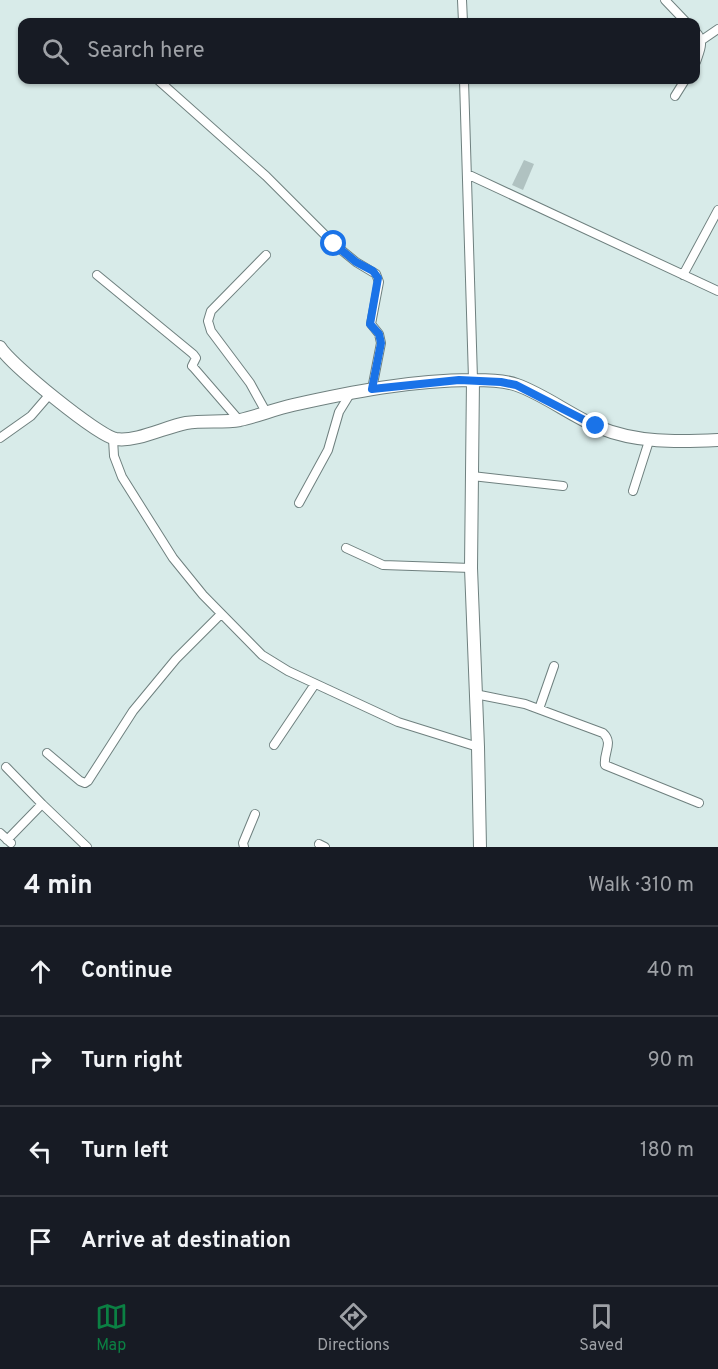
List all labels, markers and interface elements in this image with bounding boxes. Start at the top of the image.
search box [18,18,700,84]
icon: search [39,35,72,68]
text: Search here [87,38,205,65]
route start [320,230,346,256]
route end [582,412,608,438]
text: 4 min [24,870,93,903]
text: Walk · 310 m [588,873,694,899]
icon: ahead [24,955,57,988]
text: Continue [81,958,172,985]
text: 40 m [647,958,694,984]
icon: right [24,1045,57,1078]
text: Turn right [81,1048,183,1075]
text: 90 m [648,1048,694,1074]
icon: left [24,1135,57,1168]
text: Turn left [81,1138,169,1165]
text: 180 m [640,1138,694,1164]
icon: arrive [24,1225,57,1258]
text: Arrive at destination [81,1228,291,1255]
tab: Map [95,1300,128,1356]
tab: Directions [317,1300,390,1356]
tab: Saved [579,1300,623,1356]

